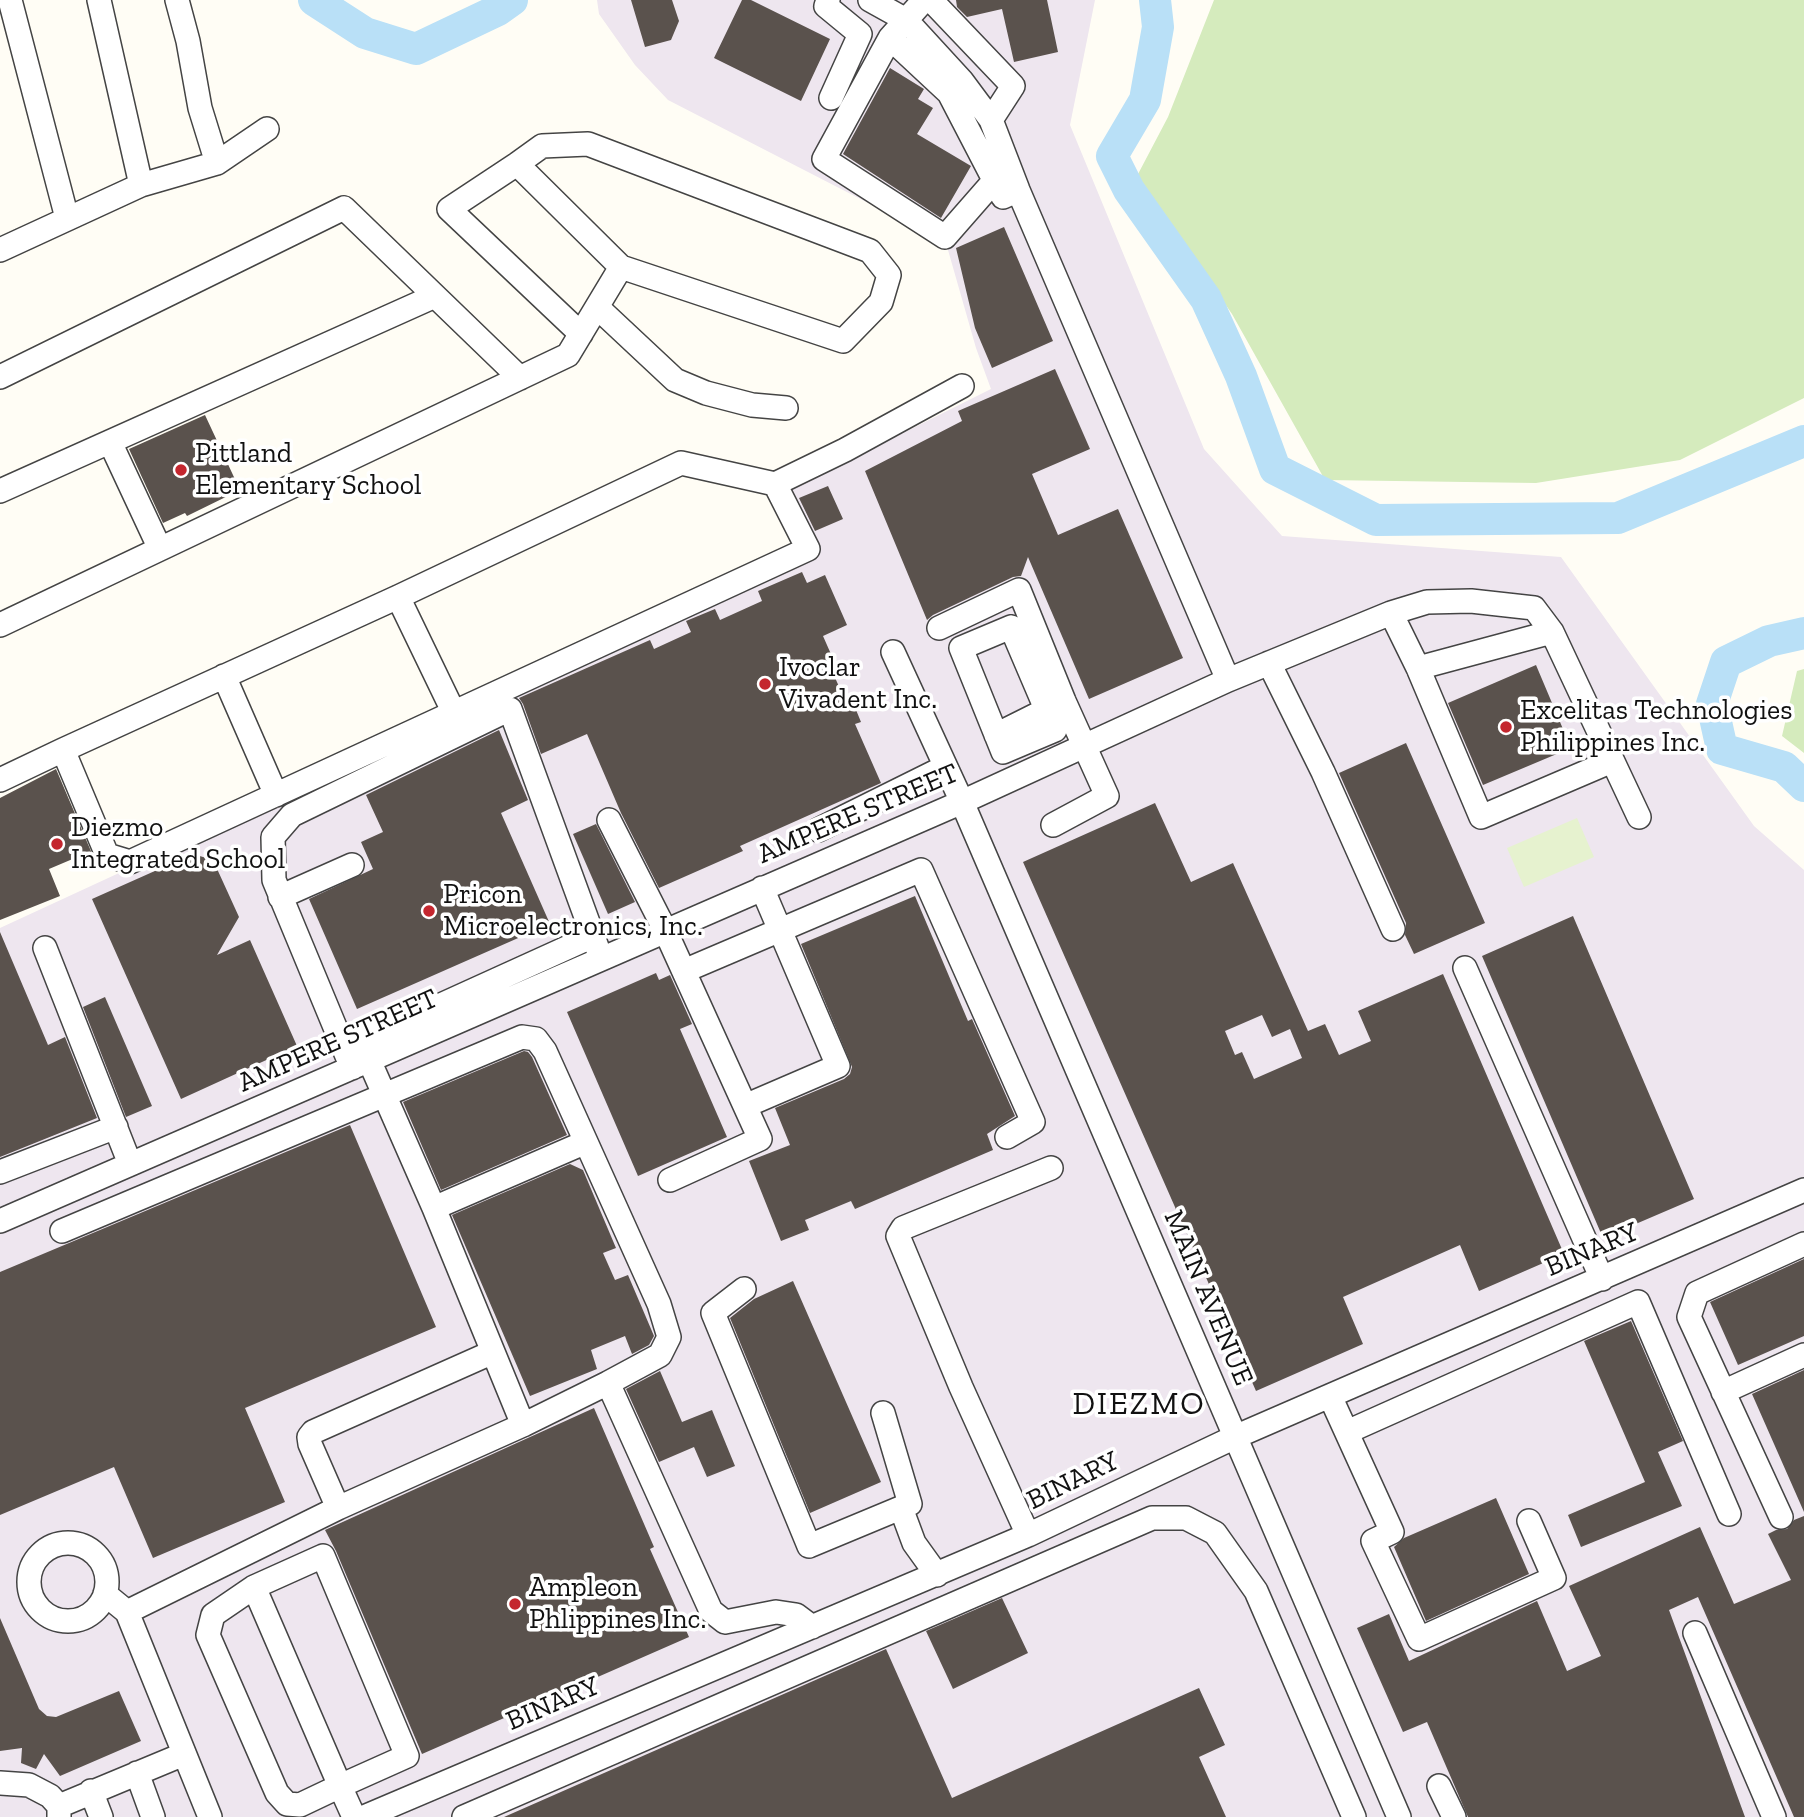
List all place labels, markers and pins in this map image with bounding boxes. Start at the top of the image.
place label: Pittland Elementary School [195,437,421,503]
marker: Pittland Elementary School [173,462,189,478]
place label: Ivoclar Vivadent Inc. [779,651,937,717]
marker: Ivoclar Vivadent Inc. [757,676,773,692]
place label: Excelitas Technologies Philippines Inc. [1520,694,1792,760]
marker: Excelitas Technologies Philippines Inc. [1498,719,1514,735]
place label: Diezmo Integrated School [71,811,285,877]
marker: Diezmo Integrated School [49,836,65,852]
place label: Pricon Microelectronics, Inc. [443,878,703,944]
marker: Pricon Microelectronics, Inc. [421,903,437,919]
place label: Ampleon Phlippines Inc. [529,1571,706,1637]
marker: Ampleon Phlippines Inc. [507,1596,523,1612]

